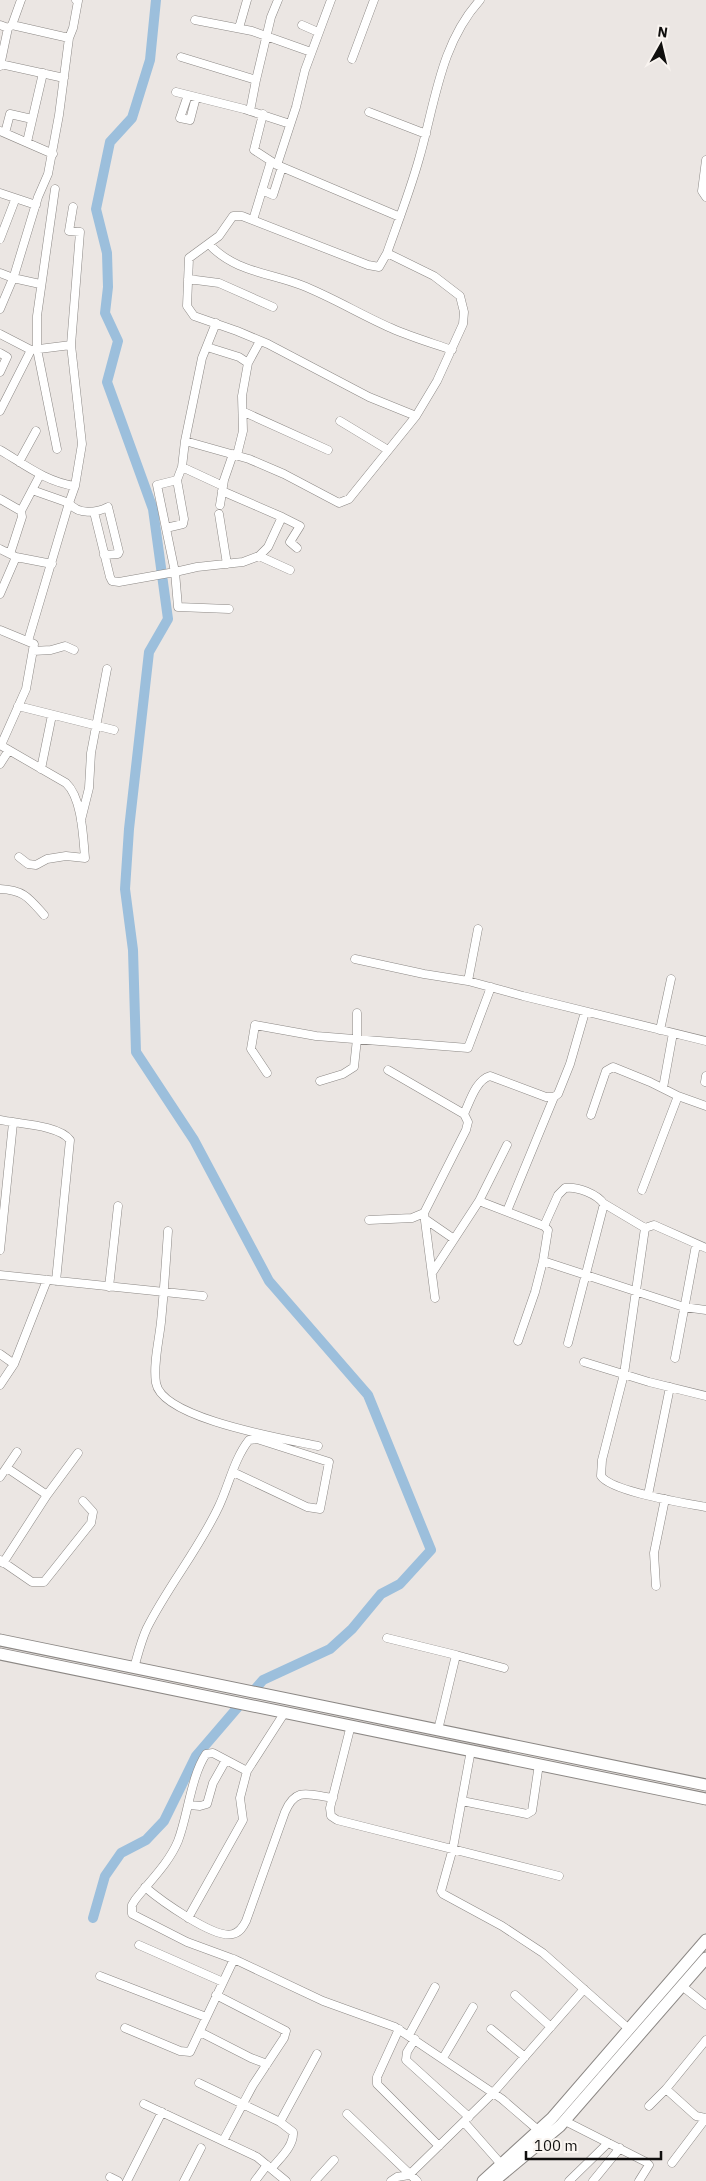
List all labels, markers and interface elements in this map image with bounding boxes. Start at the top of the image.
north arrow [636,20,686,70]
text: N [657,23,669,42]
scale bar [526,2128,661,2160]
text: 100 m [534,2136,578,2155]

